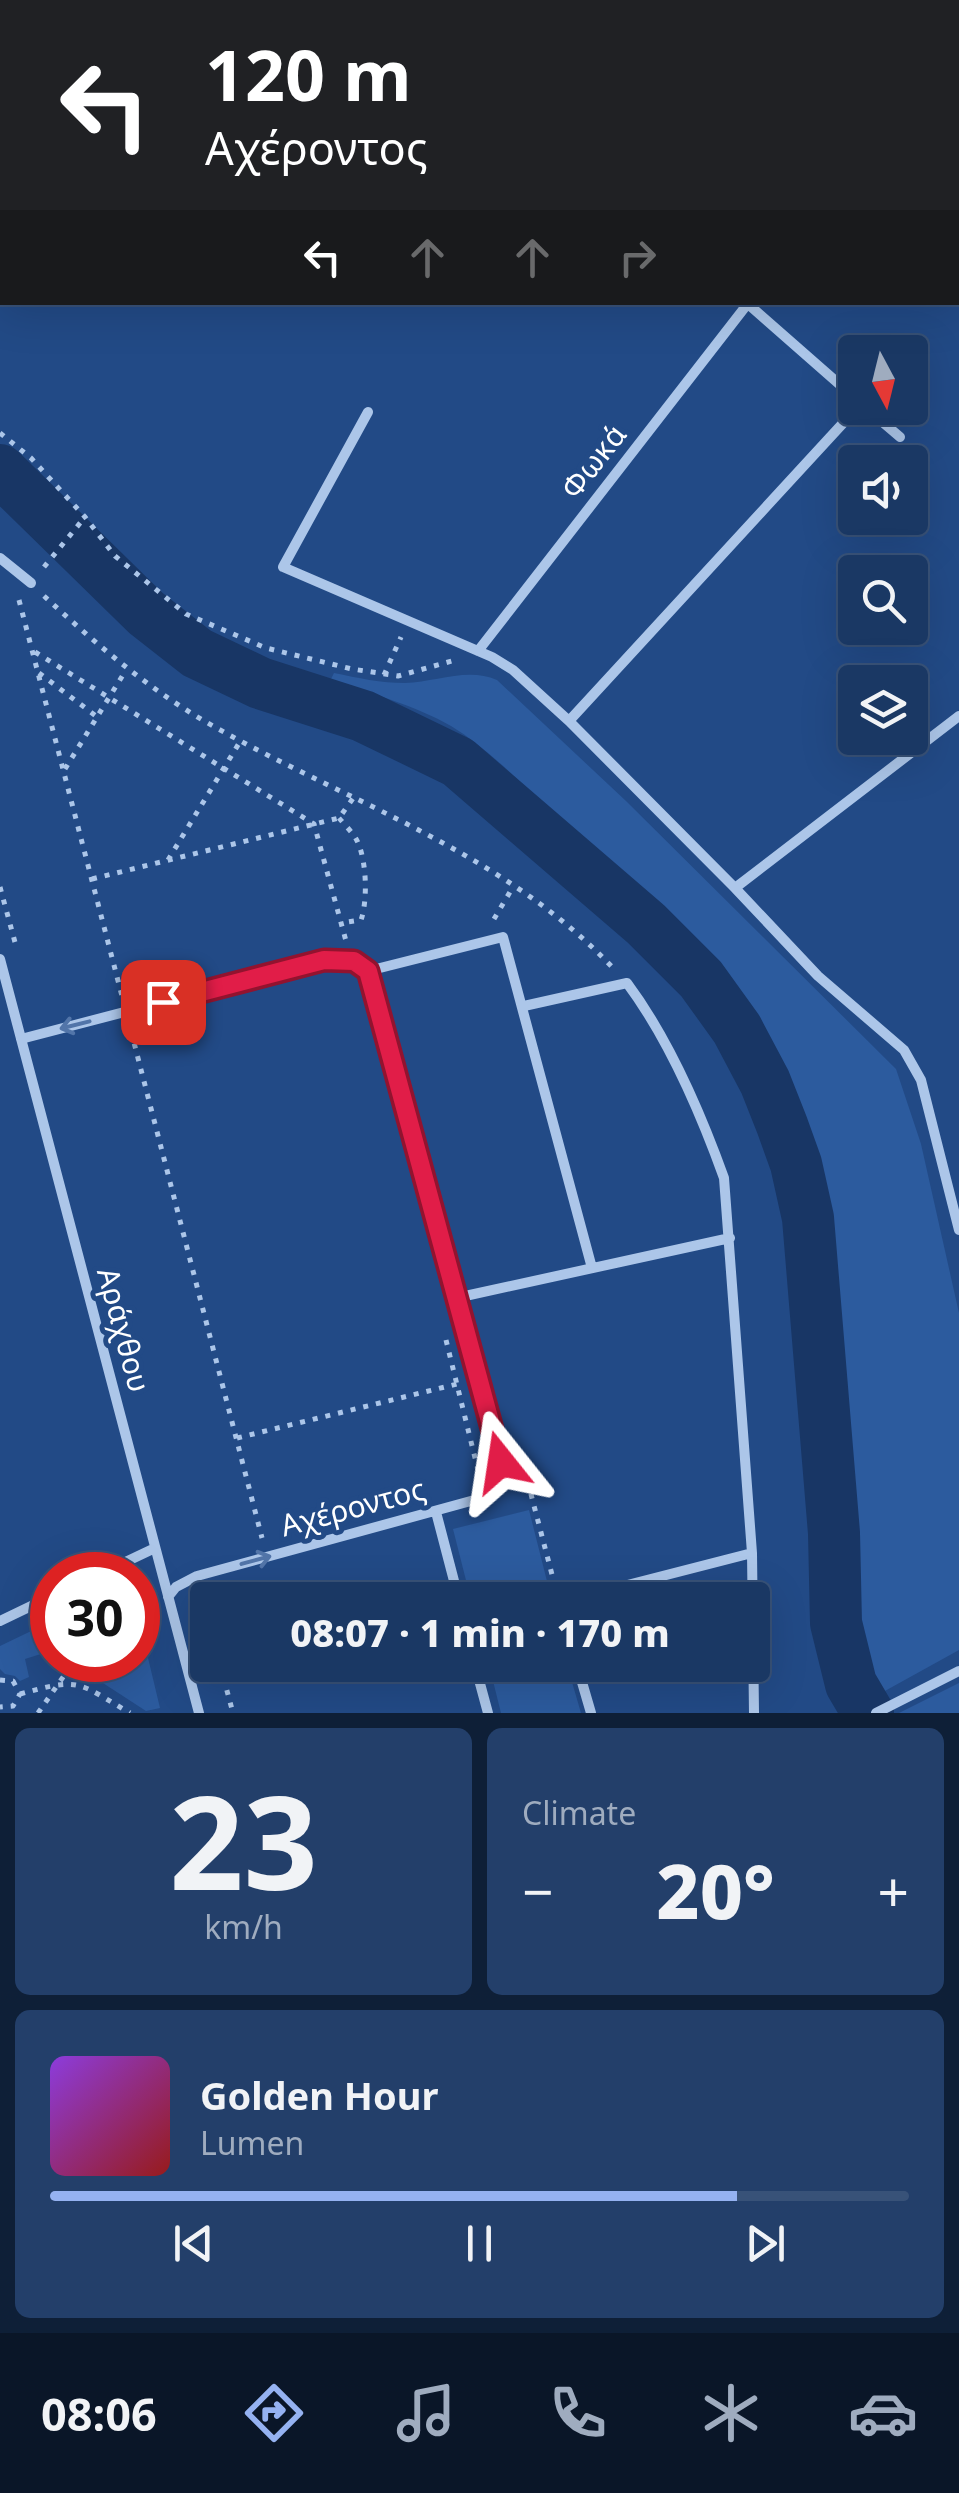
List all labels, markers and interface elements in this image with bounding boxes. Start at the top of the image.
text: 120 m [205,26,412,122]
icon: left [40,40,170,170]
text: Αχέροντος [205,117,428,178]
icon: left [295,230,350,285]
icon: ahead [400,230,455,285]
icon: ahead [505,230,560,285]
icon: right [610,230,665,285]
north arrow [838,335,928,425]
map controls [838,335,928,755]
street label: Φωκά [551,415,635,507]
button: sound [838,445,928,535]
button: search [838,555,928,645]
button: layers [838,665,928,755]
pin [121,960,206,1045]
icon: arrive [136,975,191,1030]
one-way arrow [60,1017,92,1035]
street label: Αράχθου [88,1263,161,1396]
position arrow [449,1410,553,1514]
street label: Αχέροντος [276,1468,430,1546]
one-way arrow [240,1550,271,1569]
speed limit sign: 30 [30,1552,160,1682]
text: 08:07 · 1 min · 170 m [290,1606,670,1658]
text: 23 [169,1751,318,1928]
text: Climate [522,1791,636,1834]
text: 20° [656,1839,775,1941]
text: − [522,1853,553,1928]
text: + [878,1853,909,1928]
text: km/h [204,1905,283,1948]
text: Golden Hour [200,2069,438,2121]
text: Lumen [200,2121,304,2164]
icon: previous [166,2216,221,2271]
icon: pause [452,2216,507,2271]
icon: next [738,2216,793,2271]
icon: directions [239,2378,309,2448]
icon: music [391,2378,461,2448]
icon: phone [543,2378,613,2448]
icon: climate [696,2378,766,2448]
icon: car [848,2378,918,2448]
text: 08:06 [41,2383,157,2444]

